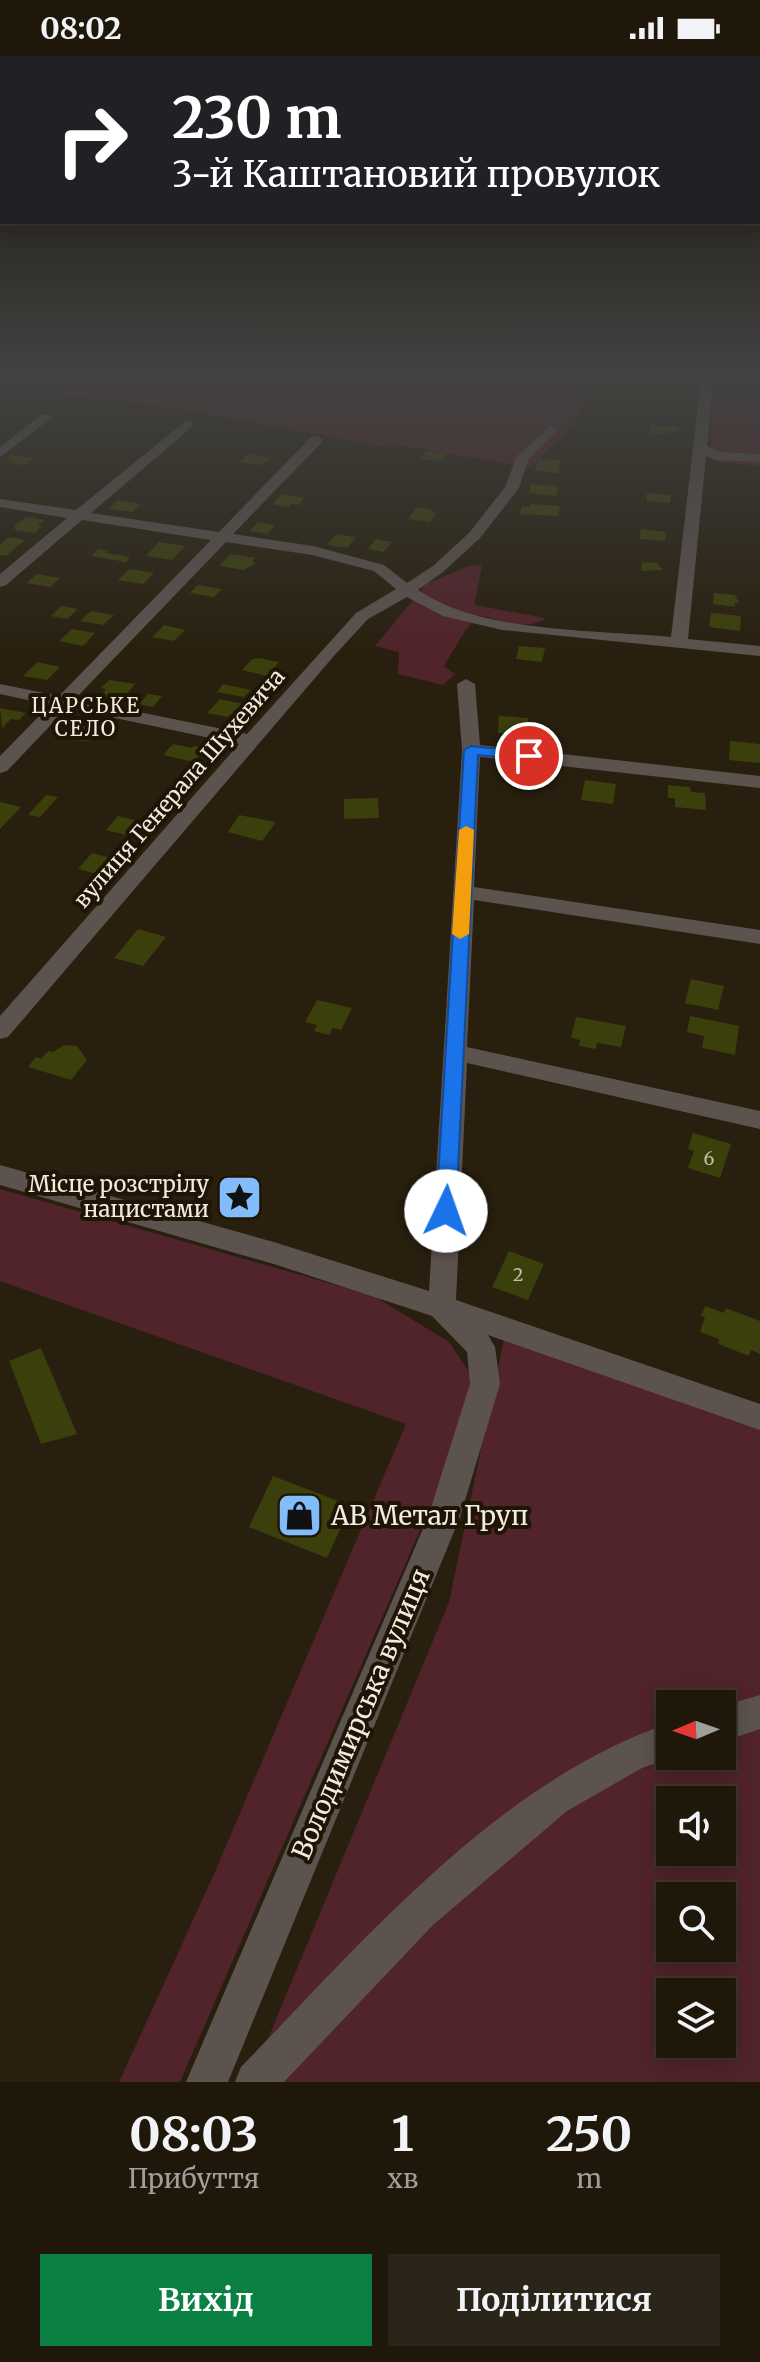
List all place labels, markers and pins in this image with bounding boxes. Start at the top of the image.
pin [495,722,563,790]
place label: Місце розстрілу нацистами [28,1170,209,1223]
place icon: Місце розстрілу нацистами [216,1173,264,1221]
shop icon: АВ Метал Груп [276,1492,324,1540]
place label: АВ Метал Груп [330,1499,528,1532]

